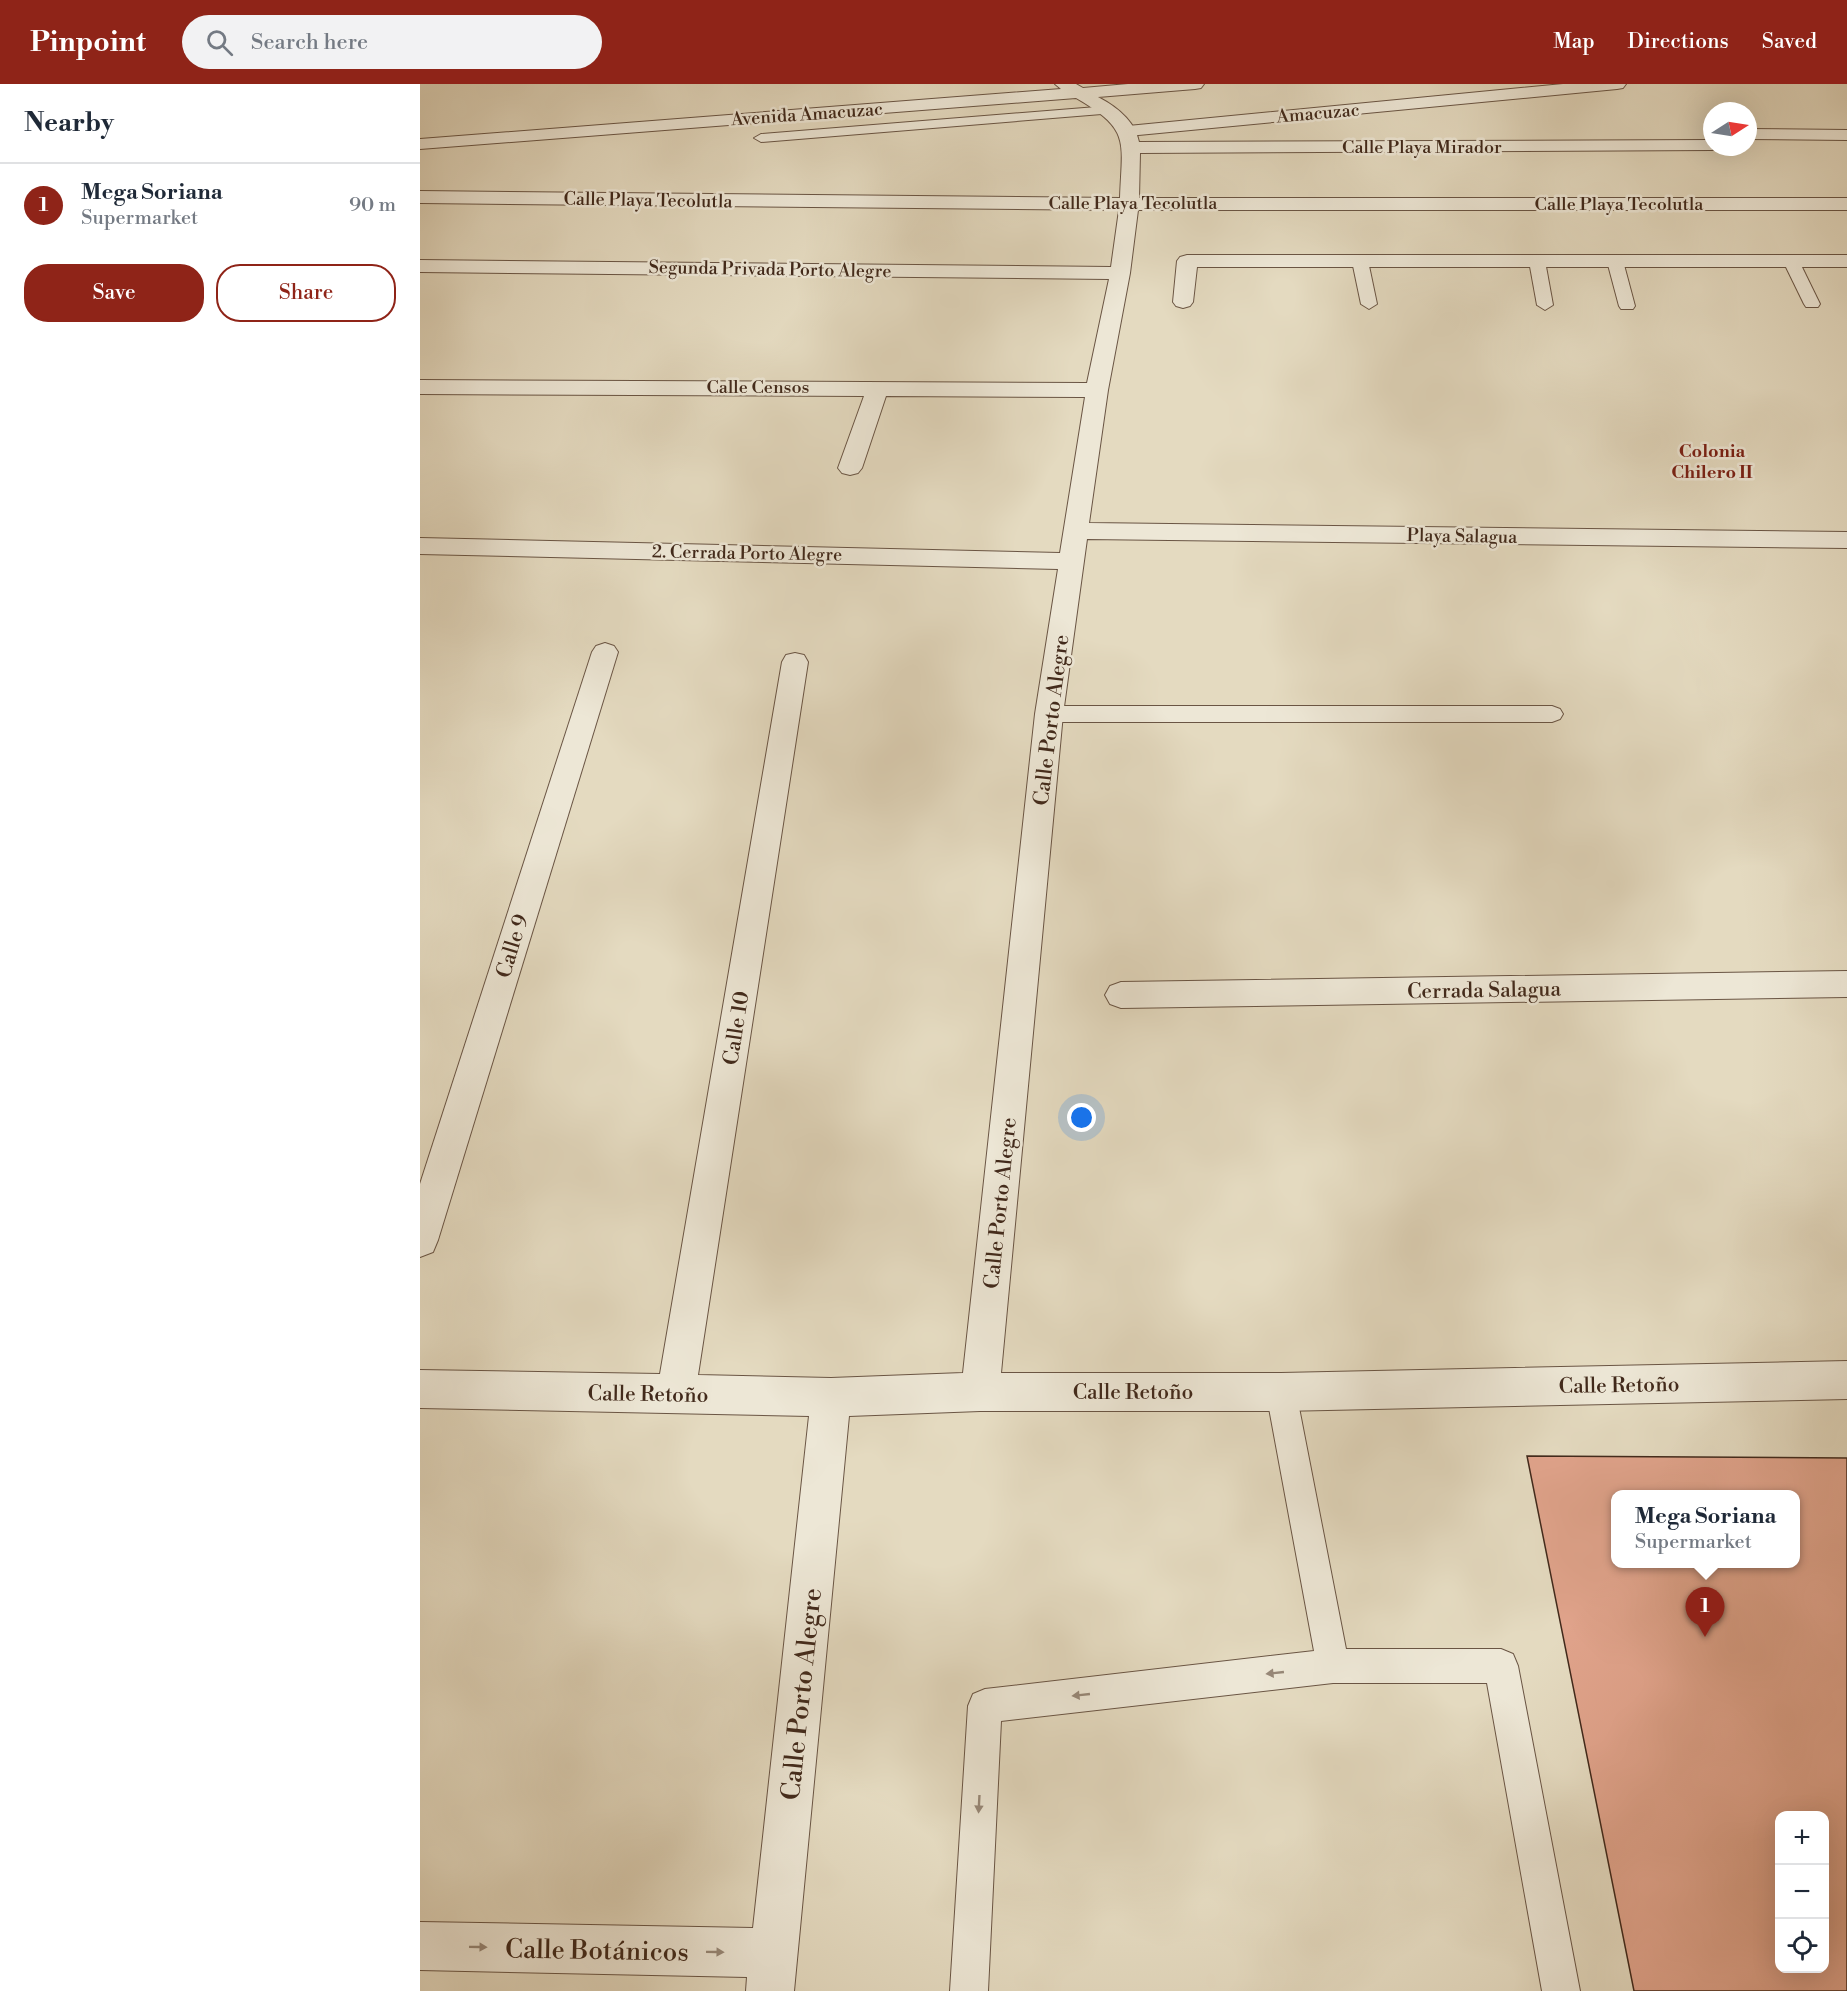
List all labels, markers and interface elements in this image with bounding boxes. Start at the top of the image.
search box [182,15,602,69]
text: Pinpoint [30,25,146,60]
icon: search [203,26,236,59]
text: Search here [251,29,368,56]
text: Map [1553,29,1595,55]
text: Directions [1628,29,1729,55]
text: Saved [1762,29,1817,55]
street label: Avenida Amacuzac [729,98,884,131]
street label: Amacuzac [1274,98,1361,129]
north arrow [1703,102,1757,156]
text: Nearby [24,107,114,139]
street label: Calle Playa Mirador [1342,136,1502,159]
text: Mega Soriana [81,179,223,206]
street label: Calle Playa Tecolutla [563,188,734,213]
street label: Calle Playa Tecolutla [1049,192,1218,215]
text: 1 [39,193,48,218]
text: 90 m [349,193,396,218]
street label: Calle Playa Tecolutla [1535,193,1704,216]
text: Supermarket [81,206,198,231]
street label: Segunda Privada Porto Alegre [648,256,892,283]
button: Save [24,264,204,322]
button: Share [216,264,396,322]
street label: Calle Censos [707,376,810,399]
district label: Colonia Chilero II [1671,440,1753,484]
street label: Playa Salagua [1406,524,1518,549]
street label: 2. Cerrada Porto Alegre [652,540,842,567]
street label: Calle Porto Alegre [1029,633,1075,807]
street label: Calle 9 [491,911,535,981]
street label: Cerrada Salagua [1407,977,1562,1005]
street label: Calle 10 [718,989,756,1067]
your location [1067,1103,1096,1132]
street label: Calle Porto Alegre [979,1116,1023,1290]
street label: Calle Retoño [1558,1372,1680,1400]
street label: Calle Retoño [1073,1380,1193,1406]
street label: Calle Retoño [587,1381,709,1409]
popup [1611,1490,1800,1568]
text: Mega Soriana [1635,1503,1776,1530]
text: Supermarket [1635,1530,1752,1555]
street label: Calle Porto Alegre [775,1586,829,1802]
pin: 1 [1686,1588,1724,1637]
one-way arrow [1266,1668,1285,1678]
one-way arrow [1072,1690,1091,1699]
one-way arrow [975,1794,984,1813]
map controls [1775,1811,1829,1973]
button: + [1775,1811,1829,1865]
button: − [1775,1865,1829,1919]
button: locate [1775,1919,1829,1973]
street label: Calle Botánicos [505,1933,689,1969]
one-way arrow [469,1943,488,1952]
one-way arrow [706,1947,725,1957]

